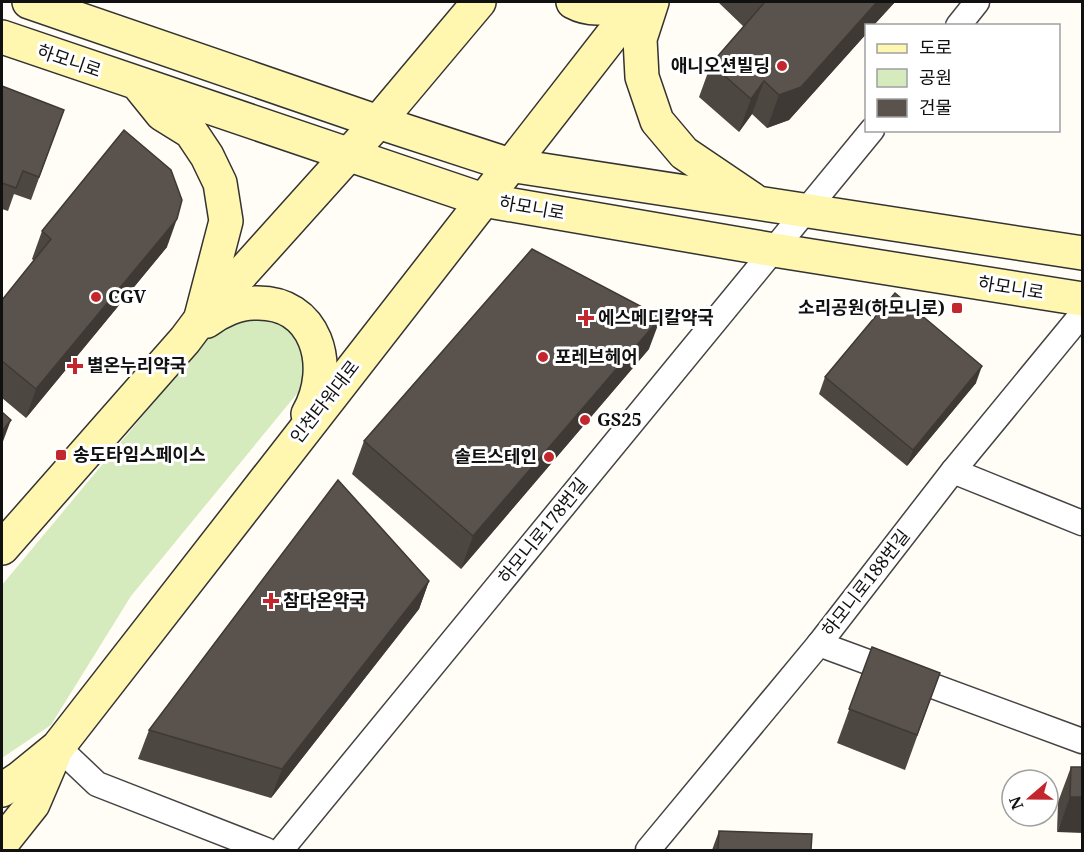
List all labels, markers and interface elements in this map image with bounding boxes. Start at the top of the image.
legend [865,24,1060,132]
text: 도로 [919,35,952,59]
street label: 하모니로 [34,38,105,82]
place label: 애니오션빌딩 [671,53,770,77]
marker: 애니오션빌딩 [775,59,789,73]
text: 공원 [919,65,952,89]
text: 건물 [919,95,952,119]
street label: 하모니로 [497,189,567,225]
street label: 하모니로 [977,270,1046,304]
place label: CGV [108,284,147,308]
marker: CGV [89,290,103,304]
place label: 소리공원(하모니로) [798,295,945,319]
marker: 소리공원(하모니로) [950,301,964,315]
place label: 에스메디칼약국 [598,305,714,329]
marker: 에스메디칼약국 [579,311,593,325]
place label: 포레브헤어 [555,344,638,368]
marker: 포레브헤어 [536,350,550,364]
place label: 별온누리약국 [87,353,186,377]
street label: 인천타워대로 [284,355,364,448]
marker: 별온누리약국 [68,359,82,373]
place label: GS25 [597,407,642,431]
marker: GS25 [578,413,592,427]
place label: 송도타임스페이스 [73,442,205,466]
place label: 솔트스테인 [454,444,537,468]
marker: 송도타임스페이스 [54,448,68,462]
marker: 솔트스테인 [542,450,556,464]
street label: 하모니로178번길 [492,472,592,588]
street label: 하모니로188번길 [816,524,915,641]
place label: 참다온약국 [283,588,366,612]
marker: 참다온약국 [264,594,278,608]
north arrow [1000,768,1060,828]
text: N [1003,793,1028,813]

